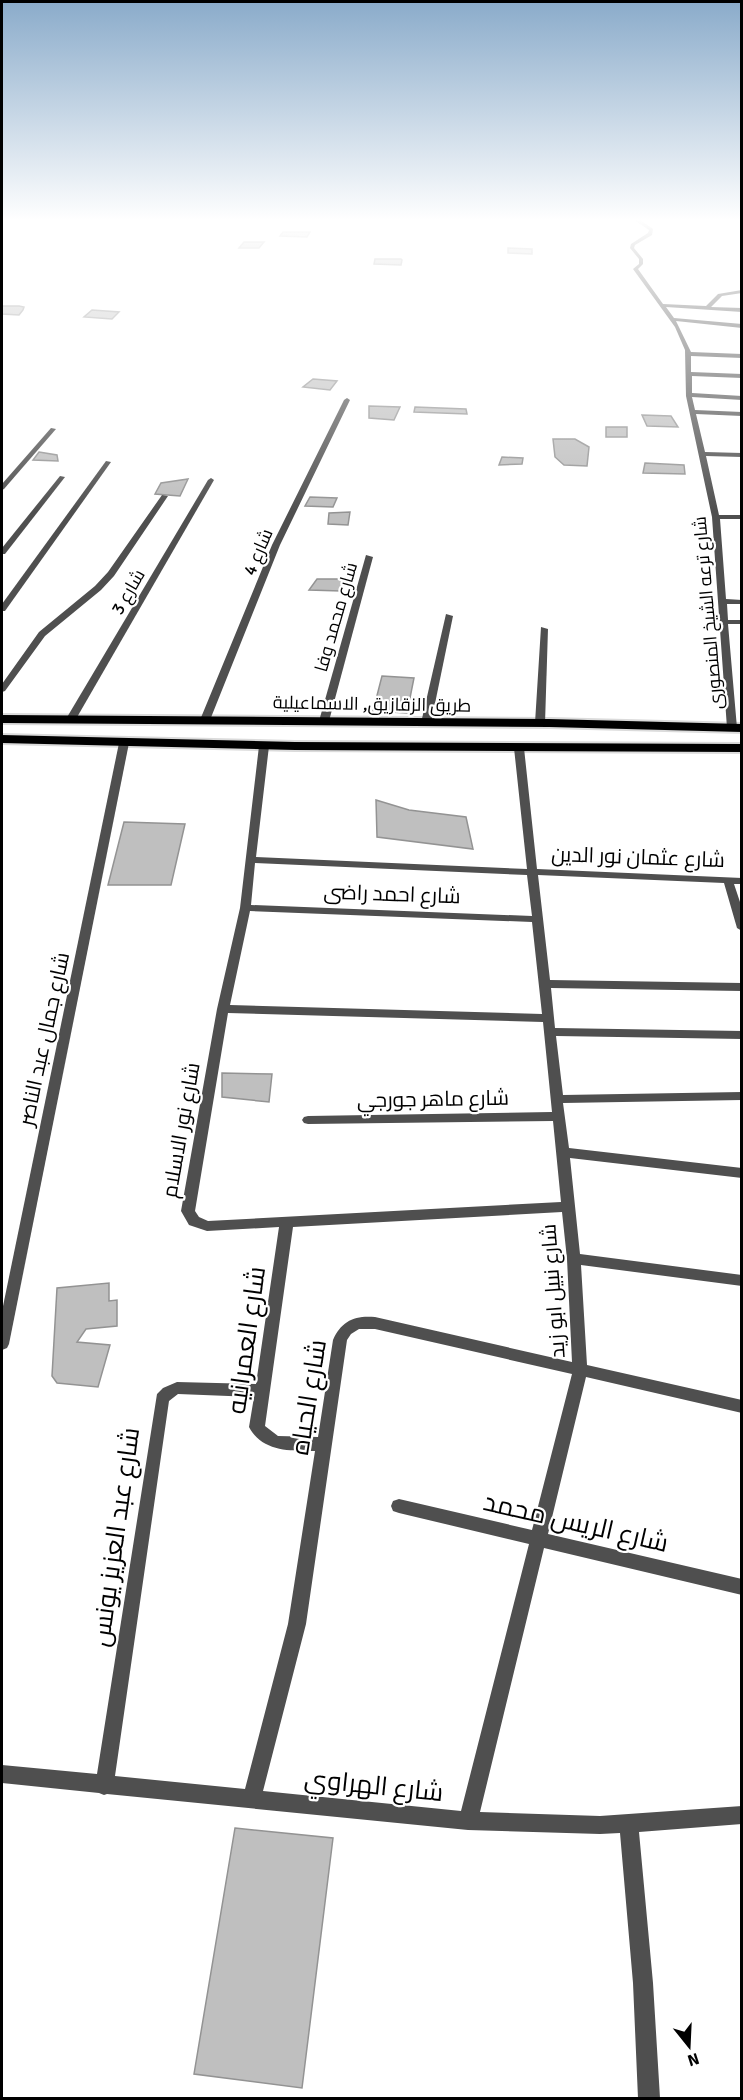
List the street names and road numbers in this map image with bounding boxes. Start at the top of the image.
street label: شارع ترعه الشيخ المنصورى [689,515,728,710]
street label: شارع 4 [238,525,279,579]
street label: شارع محمد وفا [310,560,363,675]
street label: شارع 3 [106,565,151,619]
street label: طريق الزقازيق, الاسماعيلية [273,691,471,718]
street label: شارع عثمان نور الدين [551,841,725,874]
street label: شارع احمد راضى [323,879,461,910]
street label: شارع جمال عبد الناصر [13,950,76,1129]
street label: شارع نور الاسلام [156,1060,207,1200]
street label: شارع ماهر جورجي [357,1085,509,1116]
street label: شارع نبيل ابو زيد [535,1223,572,1359]
street label: شارع العمرانيه [221,1264,273,1416]
street label: شارع الحياه [284,1337,334,1457]
street label: شارع عبد العزيز يونس [85,1425,147,1649]
street label: شارع الريس محمد [480,1486,671,1560]
street label: شارع الهراوي [302,1763,445,1812]

